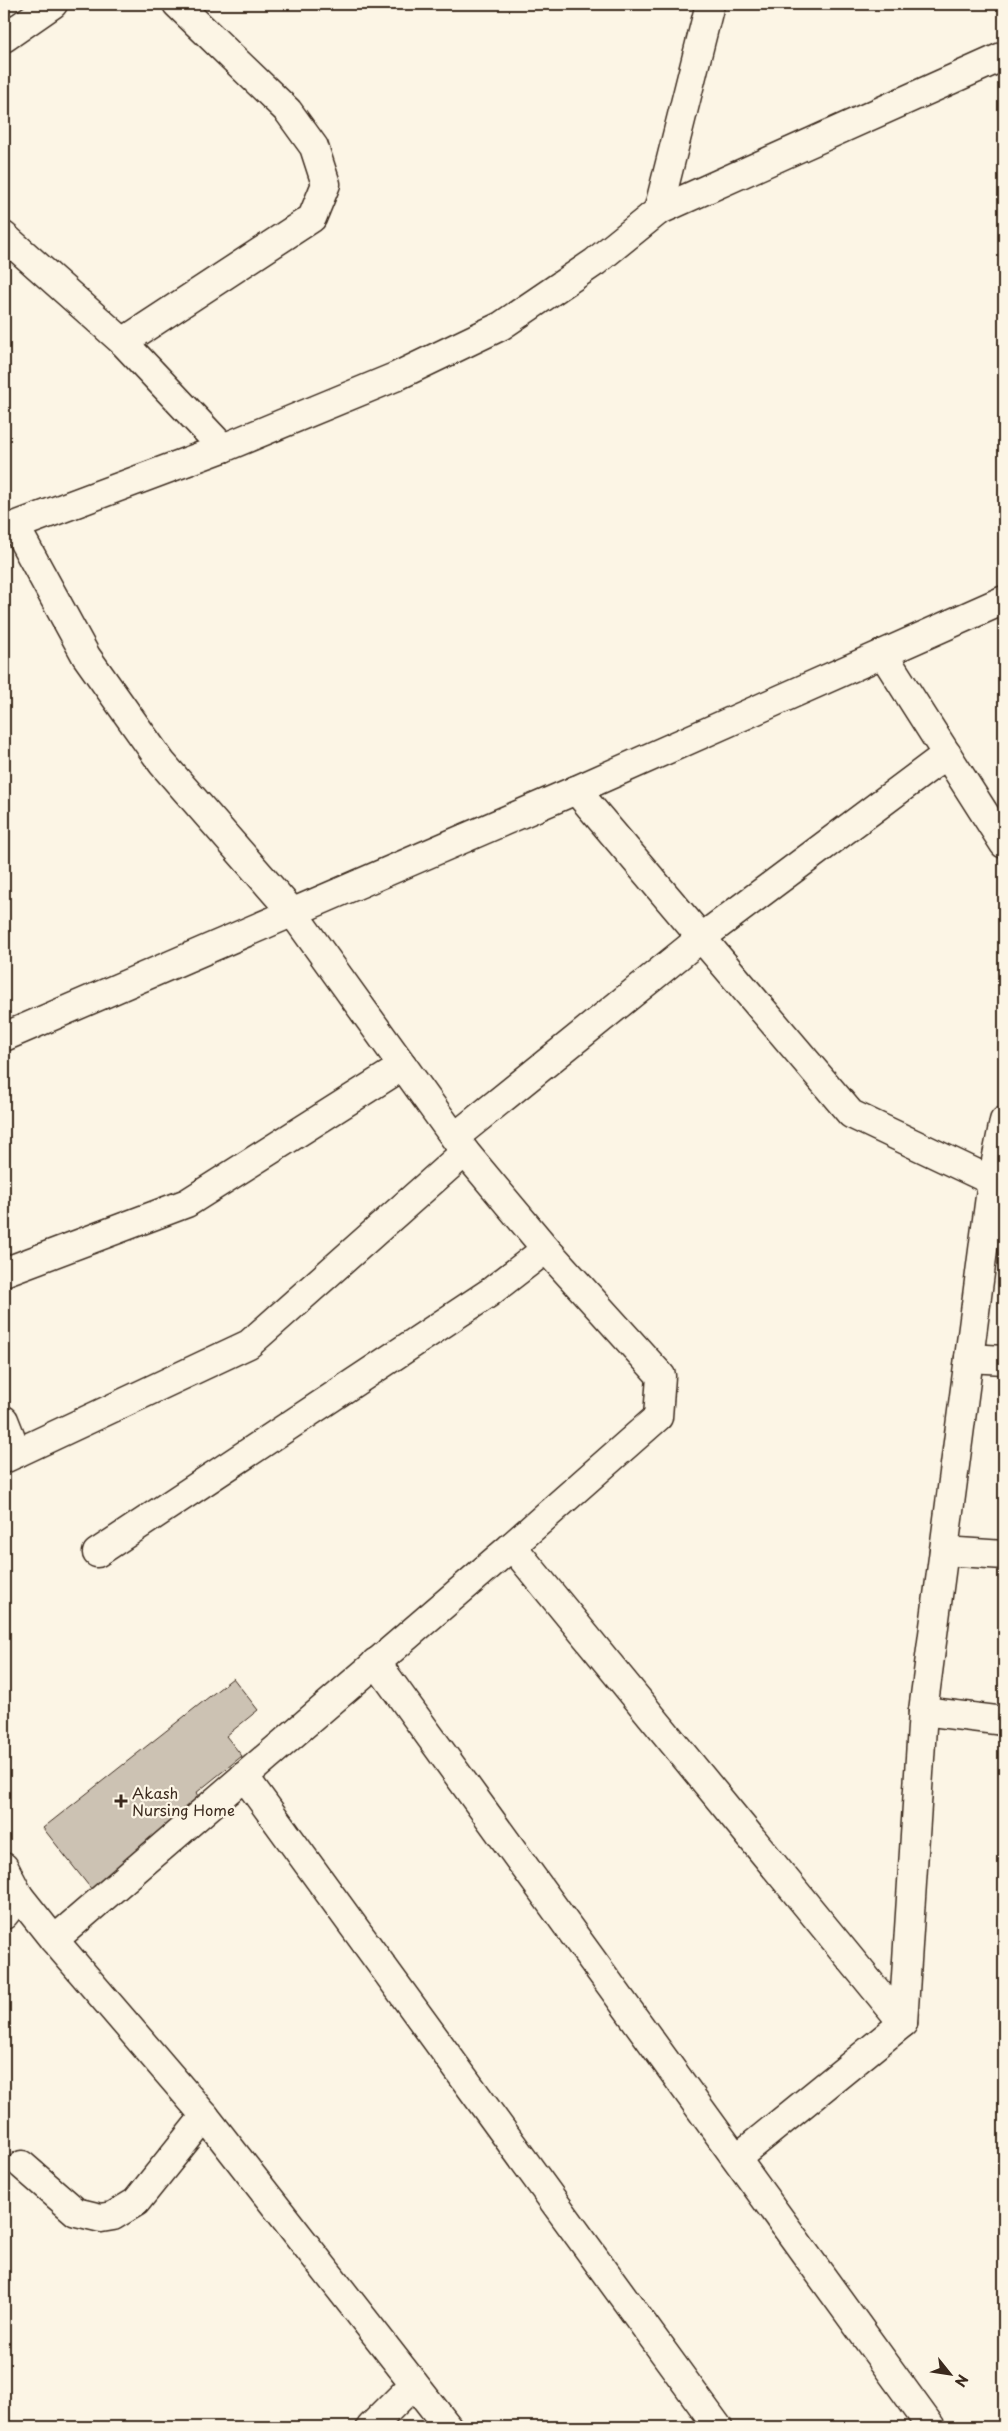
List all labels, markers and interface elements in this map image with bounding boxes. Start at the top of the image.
place label: Akash Nursing Home [132,1781,235,1821]
marker: Akash Nursing Home [114,1794,128,1808]
north arrow [926,2348,976,2398]
text: N [950,2371,974,2391]

